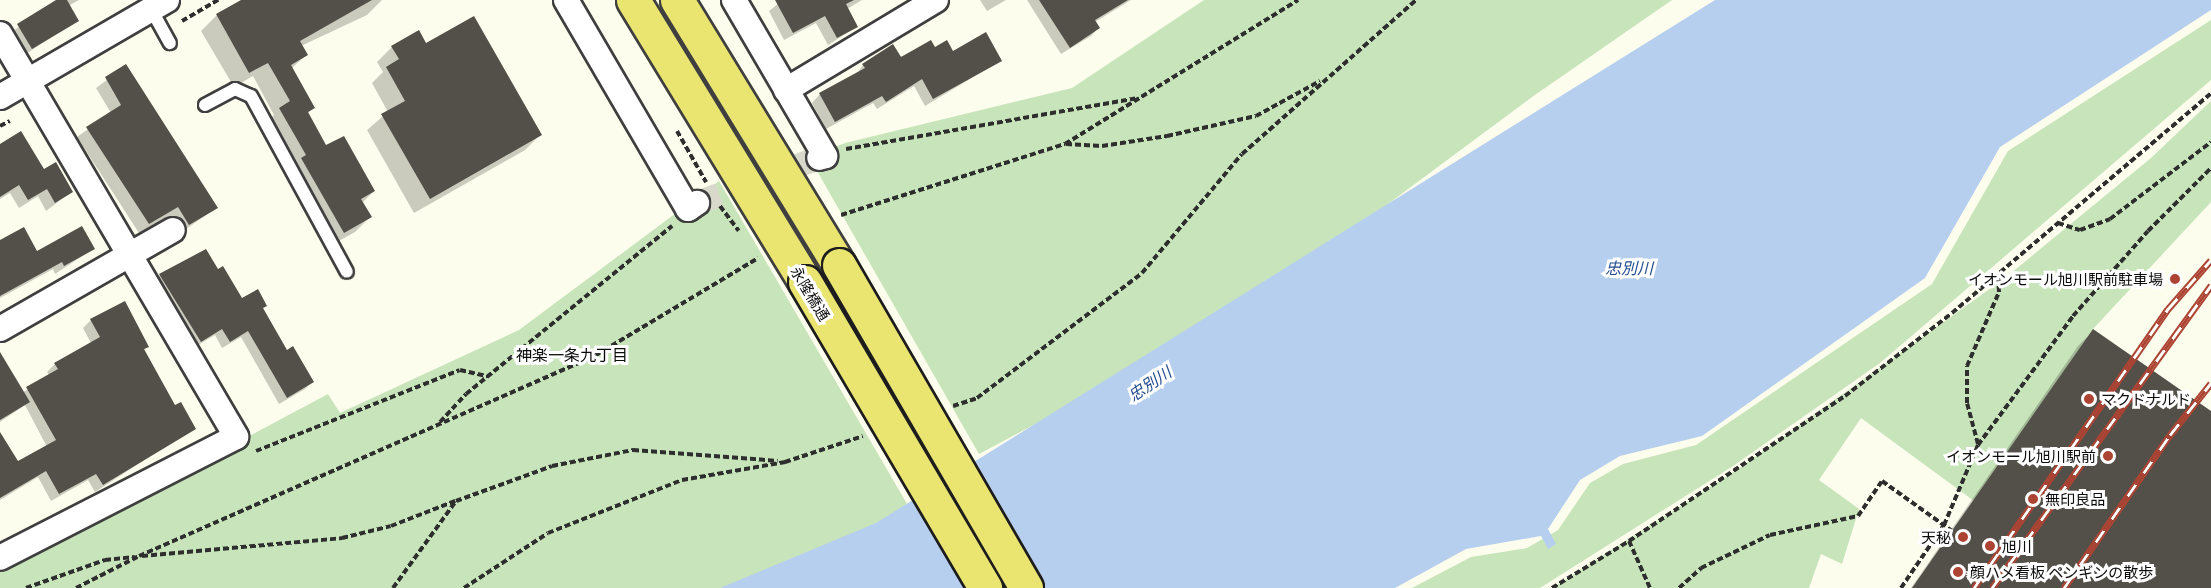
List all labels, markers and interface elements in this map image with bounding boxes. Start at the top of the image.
water label: 忠別川 [1605,257,1653,277]
street label: 永隆橋通 [788,263,834,323]
place label: イオンモール旭川駅前駐車場 [1968,270,2163,288]
marker: イオンモール旭川駅前駐車場 [2168,272,2182,286]
district label: 神楽一条九丁目 [516,344,628,364]
water label: 忠別川 [1124,362,1174,404]
place label: マクドナルド [2101,390,2191,408]
marker: マクドナルド [2082,392,2096,406]
place label: イオンモール旭川駅前 [1946,447,2096,465]
marker: イオンモール旭川駅前 [2101,449,2115,463]
place label: 無印良品 [2045,490,2105,508]
marker: 無印良品 [2026,492,2040,506]
place label: 天秘 [1921,528,1951,546]
marker: 天秘 [1956,530,1970,544]
place label: 旭川 [2002,537,2032,555]
marker: 旭川 [1983,539,1997,553]
place label: 顔ハメ看板 ペンギンの散歩 [1970,563,2153,581]
marker: 顔ハメ看板 ペンギンの散歩 [1951,565,1965,579]

